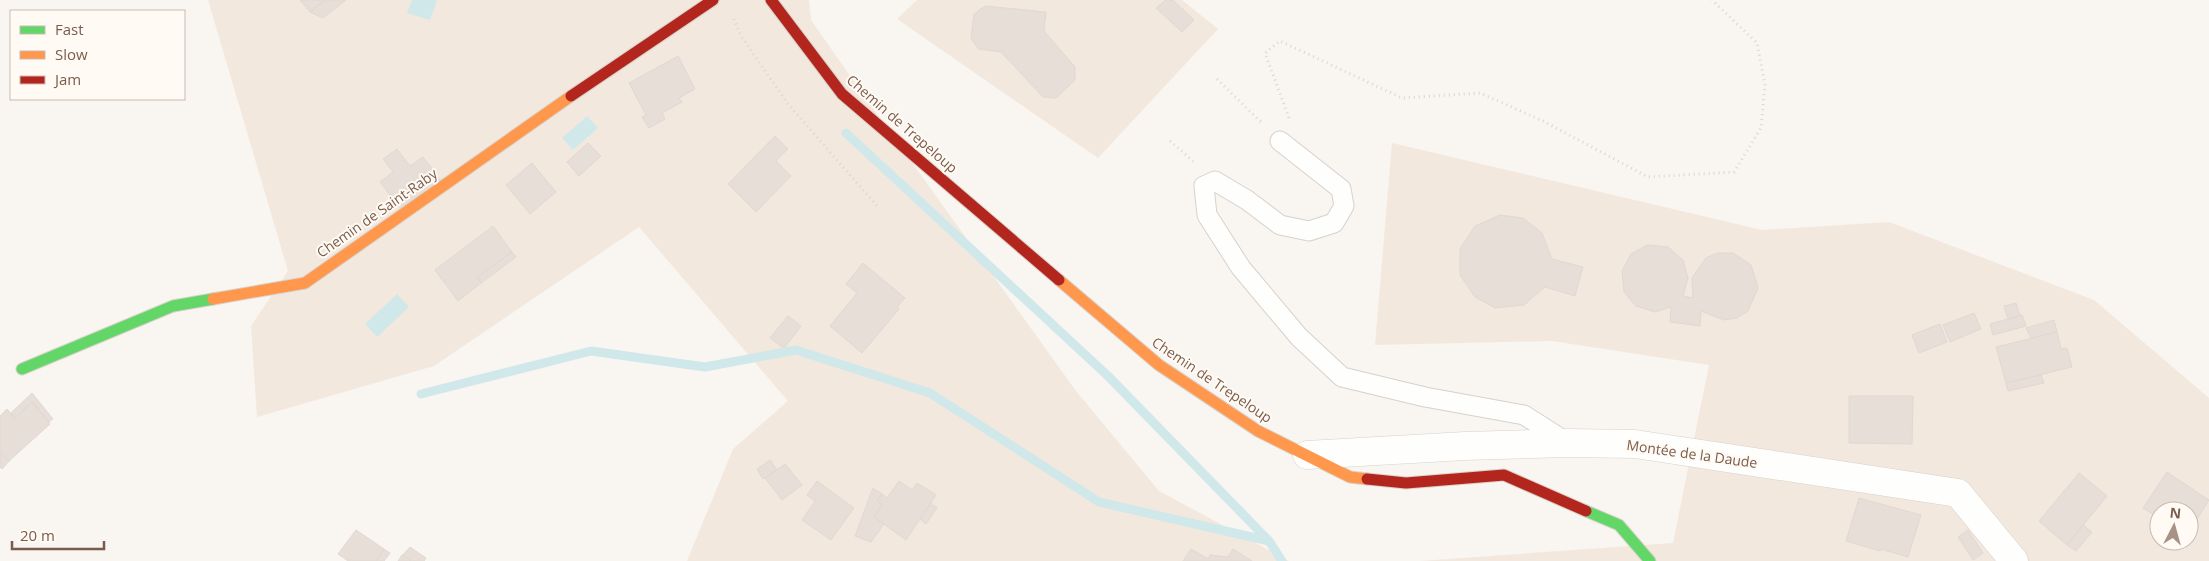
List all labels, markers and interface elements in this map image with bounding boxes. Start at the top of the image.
legend [10,10,185,100]
text: Fast [55,19,84,39]
text: Slow [55,44,88,64]
text: Jam [53,69,81,89]
street label: Chemin de Trepeloup [843,70,962,177]
street label: Chemin de Saint-Raby [313,163,442,261]
street label: Chemin de Trepeloup [1149,332,1276,427]
street label: Montée de la Daude [1625,435,1759,472]
north arrow [2149,501,2199,551]
text: N [2169,503,2182,523]
scale bar [12,518,105,550]
text: 20 m [20,525,55,545]

